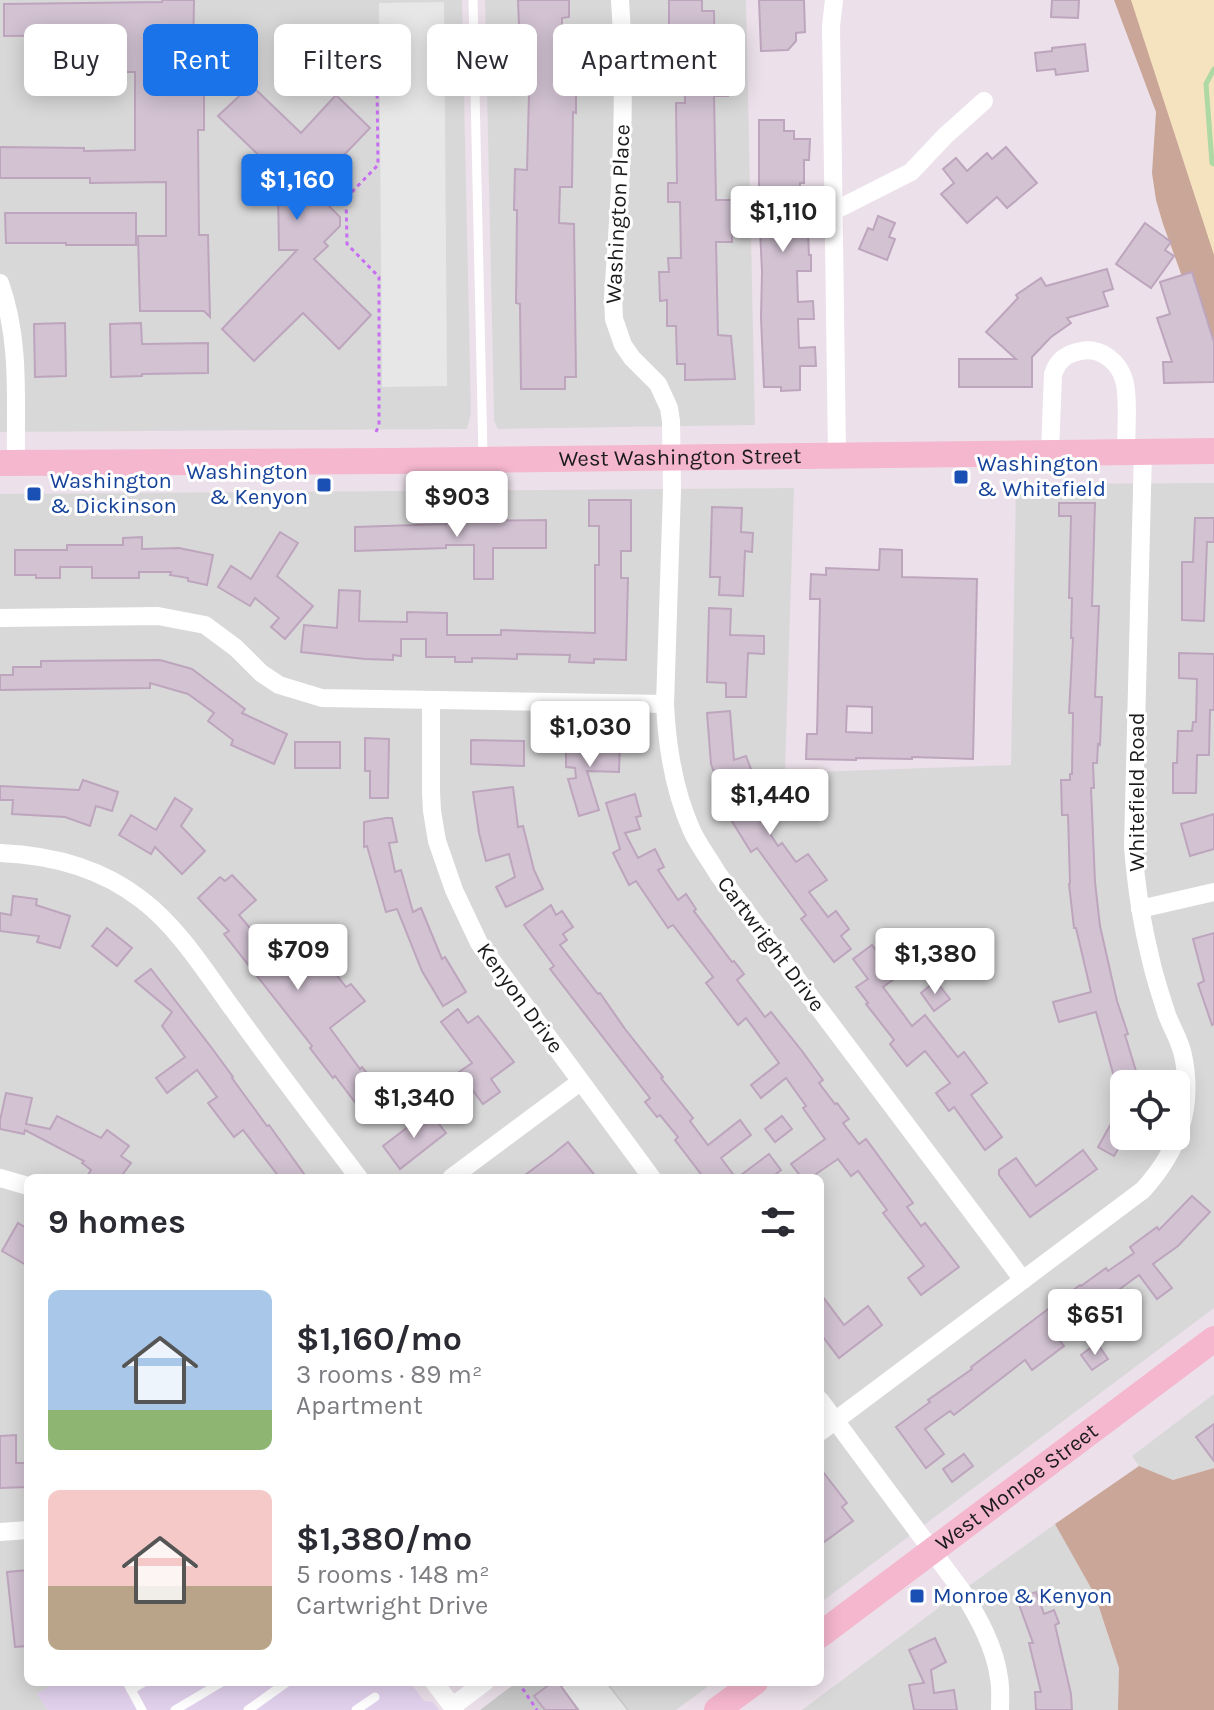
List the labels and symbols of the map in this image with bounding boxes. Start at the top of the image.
street label: Washington Place [600,123,636,305]
pin: $1,160 [232,154,362,222]
pin: $1,110 [718,186,848,254]
street label: West Washington Street [558,443,802,472]
place label: Washington & Whitefield [977,451,1106,502]
place label: Washington & Kenyon [186,459,308,510]
place label: Washington & Dickinson [50,468,177,519]
marker: Washington & Whitefield [952,468,970,486]
pin: $903 [410,471,504,539]
marker: Washington & Kenyon [315,476,333,494]
marker: Washington & Dickinson [25,485,43,503]
pin: $1,030 [525,701,655,769]
street label: Whitefield Road [1124,712,1150,872]
pin: $1,440 [705,769,835,837]
street label: Cartwright Drive [712,871,830,1017]
pin: $709 [251,924,345,992]
pin: $1,380 [870,928,1000,996]
street label: Kenyon Drive [471,938,569,1058]
pin: $1,340 [349,1072,479,1140]
pin: $651 [1048,1289,1142,1357]
street label: West Monroe Street [930,1418,1103,1557]
place label: Monroe & Kenyon [933,1583,1112,1609]
marker: Monroe & Kenyon [908,1587,926,1605]

